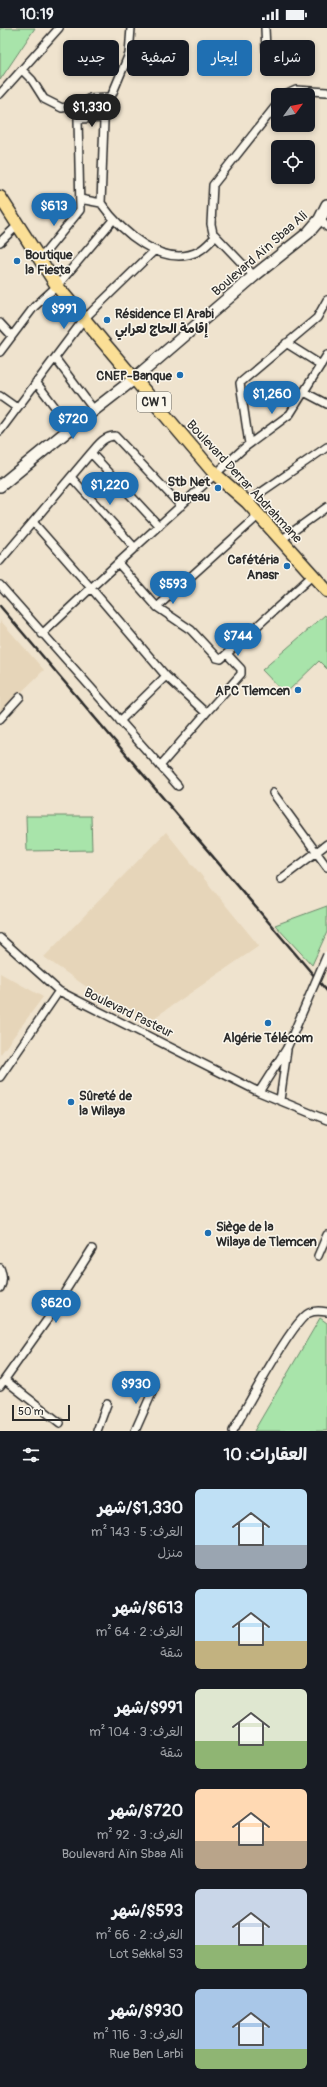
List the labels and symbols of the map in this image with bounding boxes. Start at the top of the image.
north arrow [271,88,315,132]
pin: $1,330 [59,94,125,128]
pin: $613 [30,193,78,227]
street label: Boulevard Aïn Sbaa Ali [209,208,311,300]
place label: Boutique la Fiesta [25,247,73,278]
marker: Boutique la Fiesta [12,256,22,266]
pin: $991 [40,296,88,330]
place label: Résidence El Arabi إقامة الحاج لعرابي [115,306,215,341]
marker: Résidence El Arabi إقامة الحاج لعرابي [102,315,112,325]
place label: CNEP-Banque [96,368,173,384]
marker: CNEP-Banque [175,370,185,380]
pin: $1,260 [239,381,305,415]
road number: CW 1 [137,392,171,412]
pin: $720 [49,406,97,440]
street label: Boulevard Derrar Abdrahmane [183,417,306,547]
pin: $1,220 [77,472,143,506]
place label: Stb Net Bureau [168,474,211,505]
marker: Stb Net Bureau [213,483,223,493]
place label: Cafétéria Anasr [228,552,279,583]
marker: Cafétéria Anasr [282,561,292,571]
pin: $593 [149,571,197,605]
pin: $744 [214,623,262,657]
place label: APC Tlemcen [215,683,291,699]
marker: APC Tlemcen [293,685,303,695]
street label: Boulevard Pasteur [81,984,176,1042]
marker: Algérie Télécom [263,1018,273,1028]
place label: Algérie Télécom [223,1030,313,1046]
place label: Sûreté de la Wilaya [79,1088,133,1119]
marker: Sûreté de la Wilaya [66,1097,76,1107]
place label: Siège de la Wilaya de Tlemcen [216,1219,318,1250]
marker: Siège de la Wilaya de Tlemcen [203,1228,213,1238]
pin: $620 [32,1290,80,1324]
pin: $930 [112,1371,160,1405]
scale bar [12,1403,70,1422]

